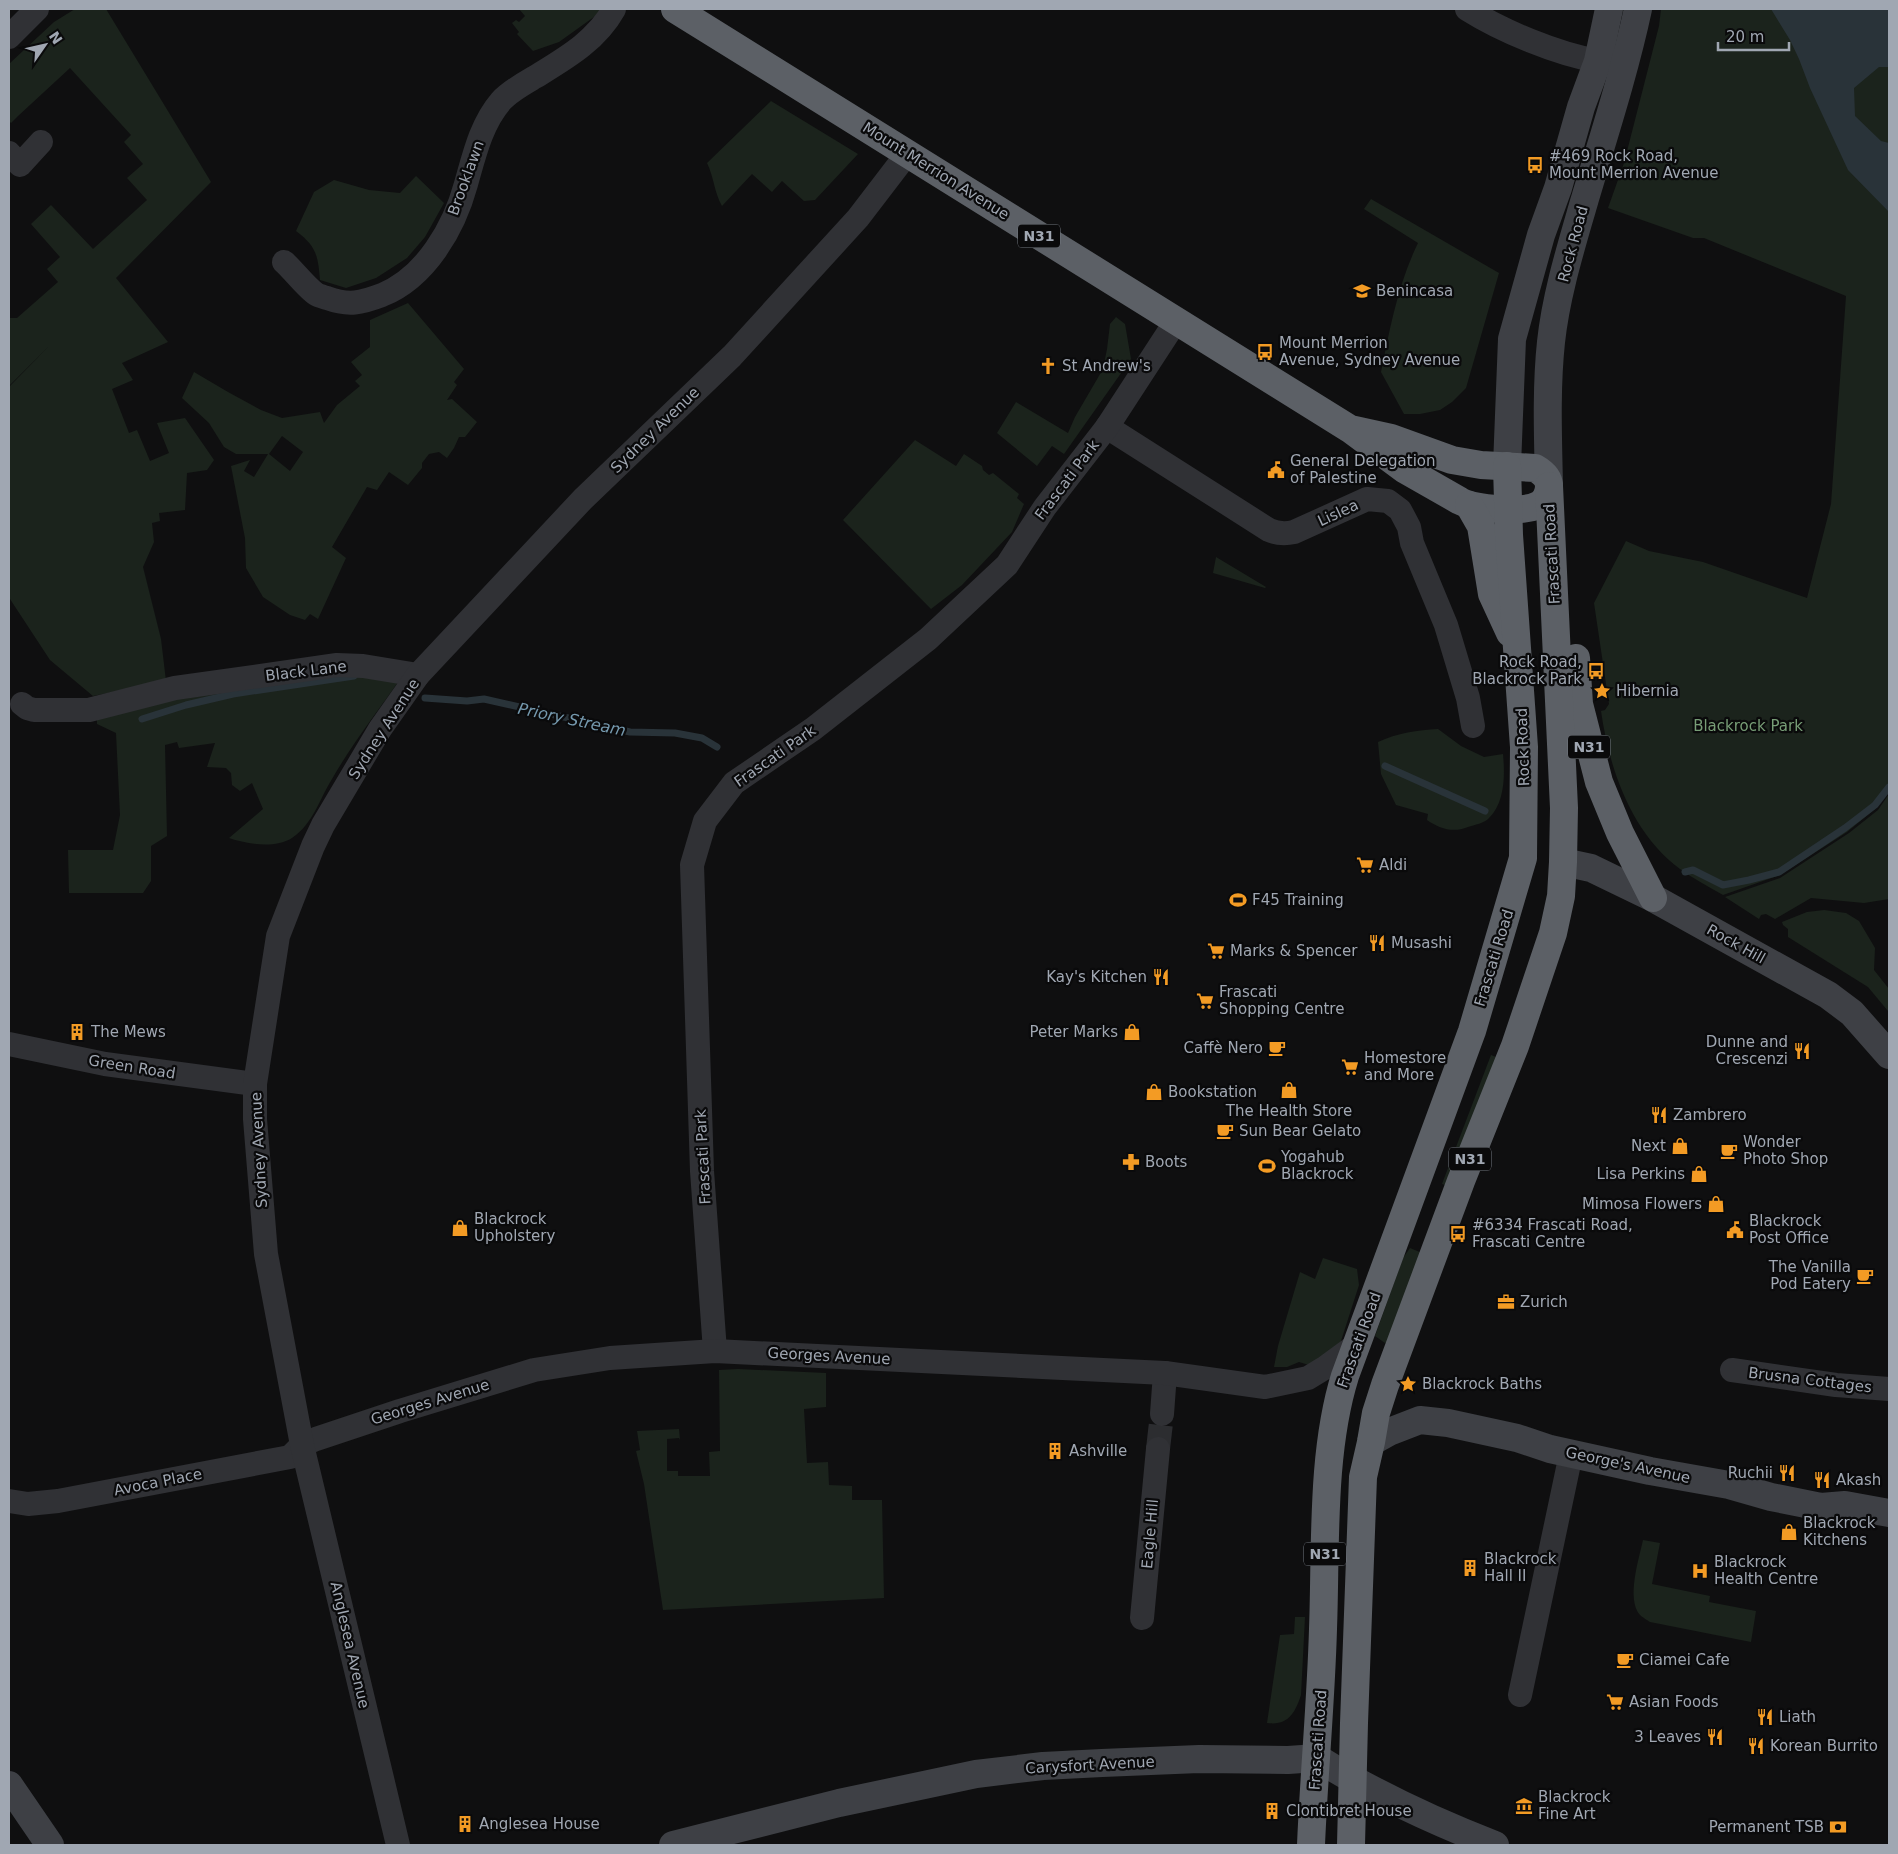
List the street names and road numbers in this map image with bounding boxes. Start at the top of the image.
street label: Mount Merrion Avenue [859,118,1013,224]
street label: Brooklawn [444,138,488,218]
street label: Rock Road [1554,204,1592,284]
road number: N31 [1018,225,1060,248]
street label: Sydney Avenue [607,383,703,477]
street label: Frascati Park [1031,436,1103,524]
street label: Lislea [1315,496,1361,530]
street label: Frascati Road [1540,503,1564,605]
street label: Black Lane [264,657,348,685]
street label: Sydney Avenue [345,675,423,783]
street label: Rock Road [1513,708,1533,786]
street label: Frascati Park [731,721,819,791]
road number: N31 [1568,736,1610,759]
street label: Frascati Road [1471,907,1517,1009]
street label: Rock Hill [1703,921,1769,967]
street label: Green Road [87,1051,177,1083]
street label: Sydney Avenue [247,1092,271,1208]
street label: Frascati Park [692,1109,714,1205]
road number: N31 [1449,1148,1491,1170]
street label: Frascati Road [1333,1290,1385,1390]
street label: Georges Avenue [767,1344,891,1368]
street label: Brusna Cottages [1747,1363,1873,1397]
street label: Georges Avenue [369,1375,491,1429]
street label: George's Avenue [1564,1443,1692,1487]
street label: Avoca Place [112,1465,204,1499]
street label: Eagle Hill [1138,1498,1162,1570]
road number: N31 [1304,1542,1346,1566]
street label: Anglesea Avenue [327,1580,373,1710]
street label: Frascati Road [1306,1689,1330,1791]
street label: Carysfort Avenue [1025,1753,1155,1777]

